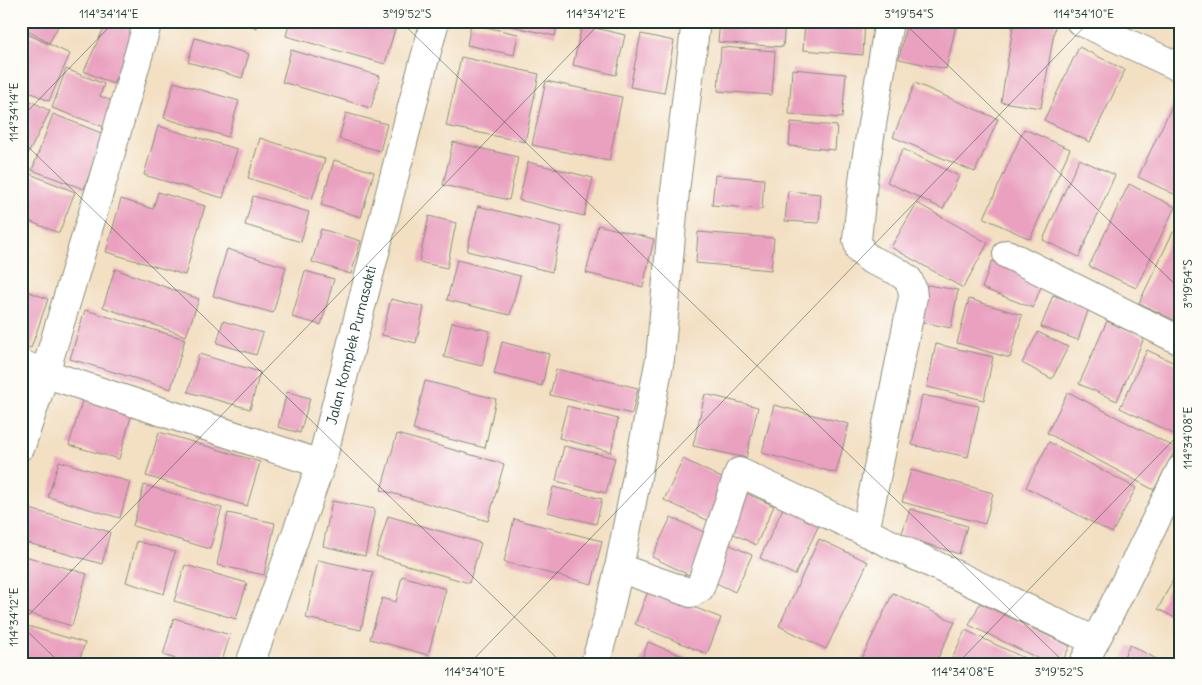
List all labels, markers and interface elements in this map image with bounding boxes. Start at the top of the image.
text: 114°34'14"E [79,6,139,21]
text: 3°19'52"S [382,6,432,21]
text: 114°34'12"E [566,6,626,21]
text: 3°19'54"S [884,6,934,21]
text: 114°34'10"E [1054,6,1114,21]
text: 114°34'14"E [6,82,21,142]
text: 3°19'54"S [1180,259,1195,309]
street label: Jalan Komplek Purnasakti [322,264,380,426]
text: 114°34'08"E [1180,407,1195,469]
text: 114°34'12"E [6,587,21,647]
text: 114°34'10"E [445,664,505,679]
text: 114°34'08"E [932,664,994,679]
text: 3°19'52"S [1034,664,1084,679]

